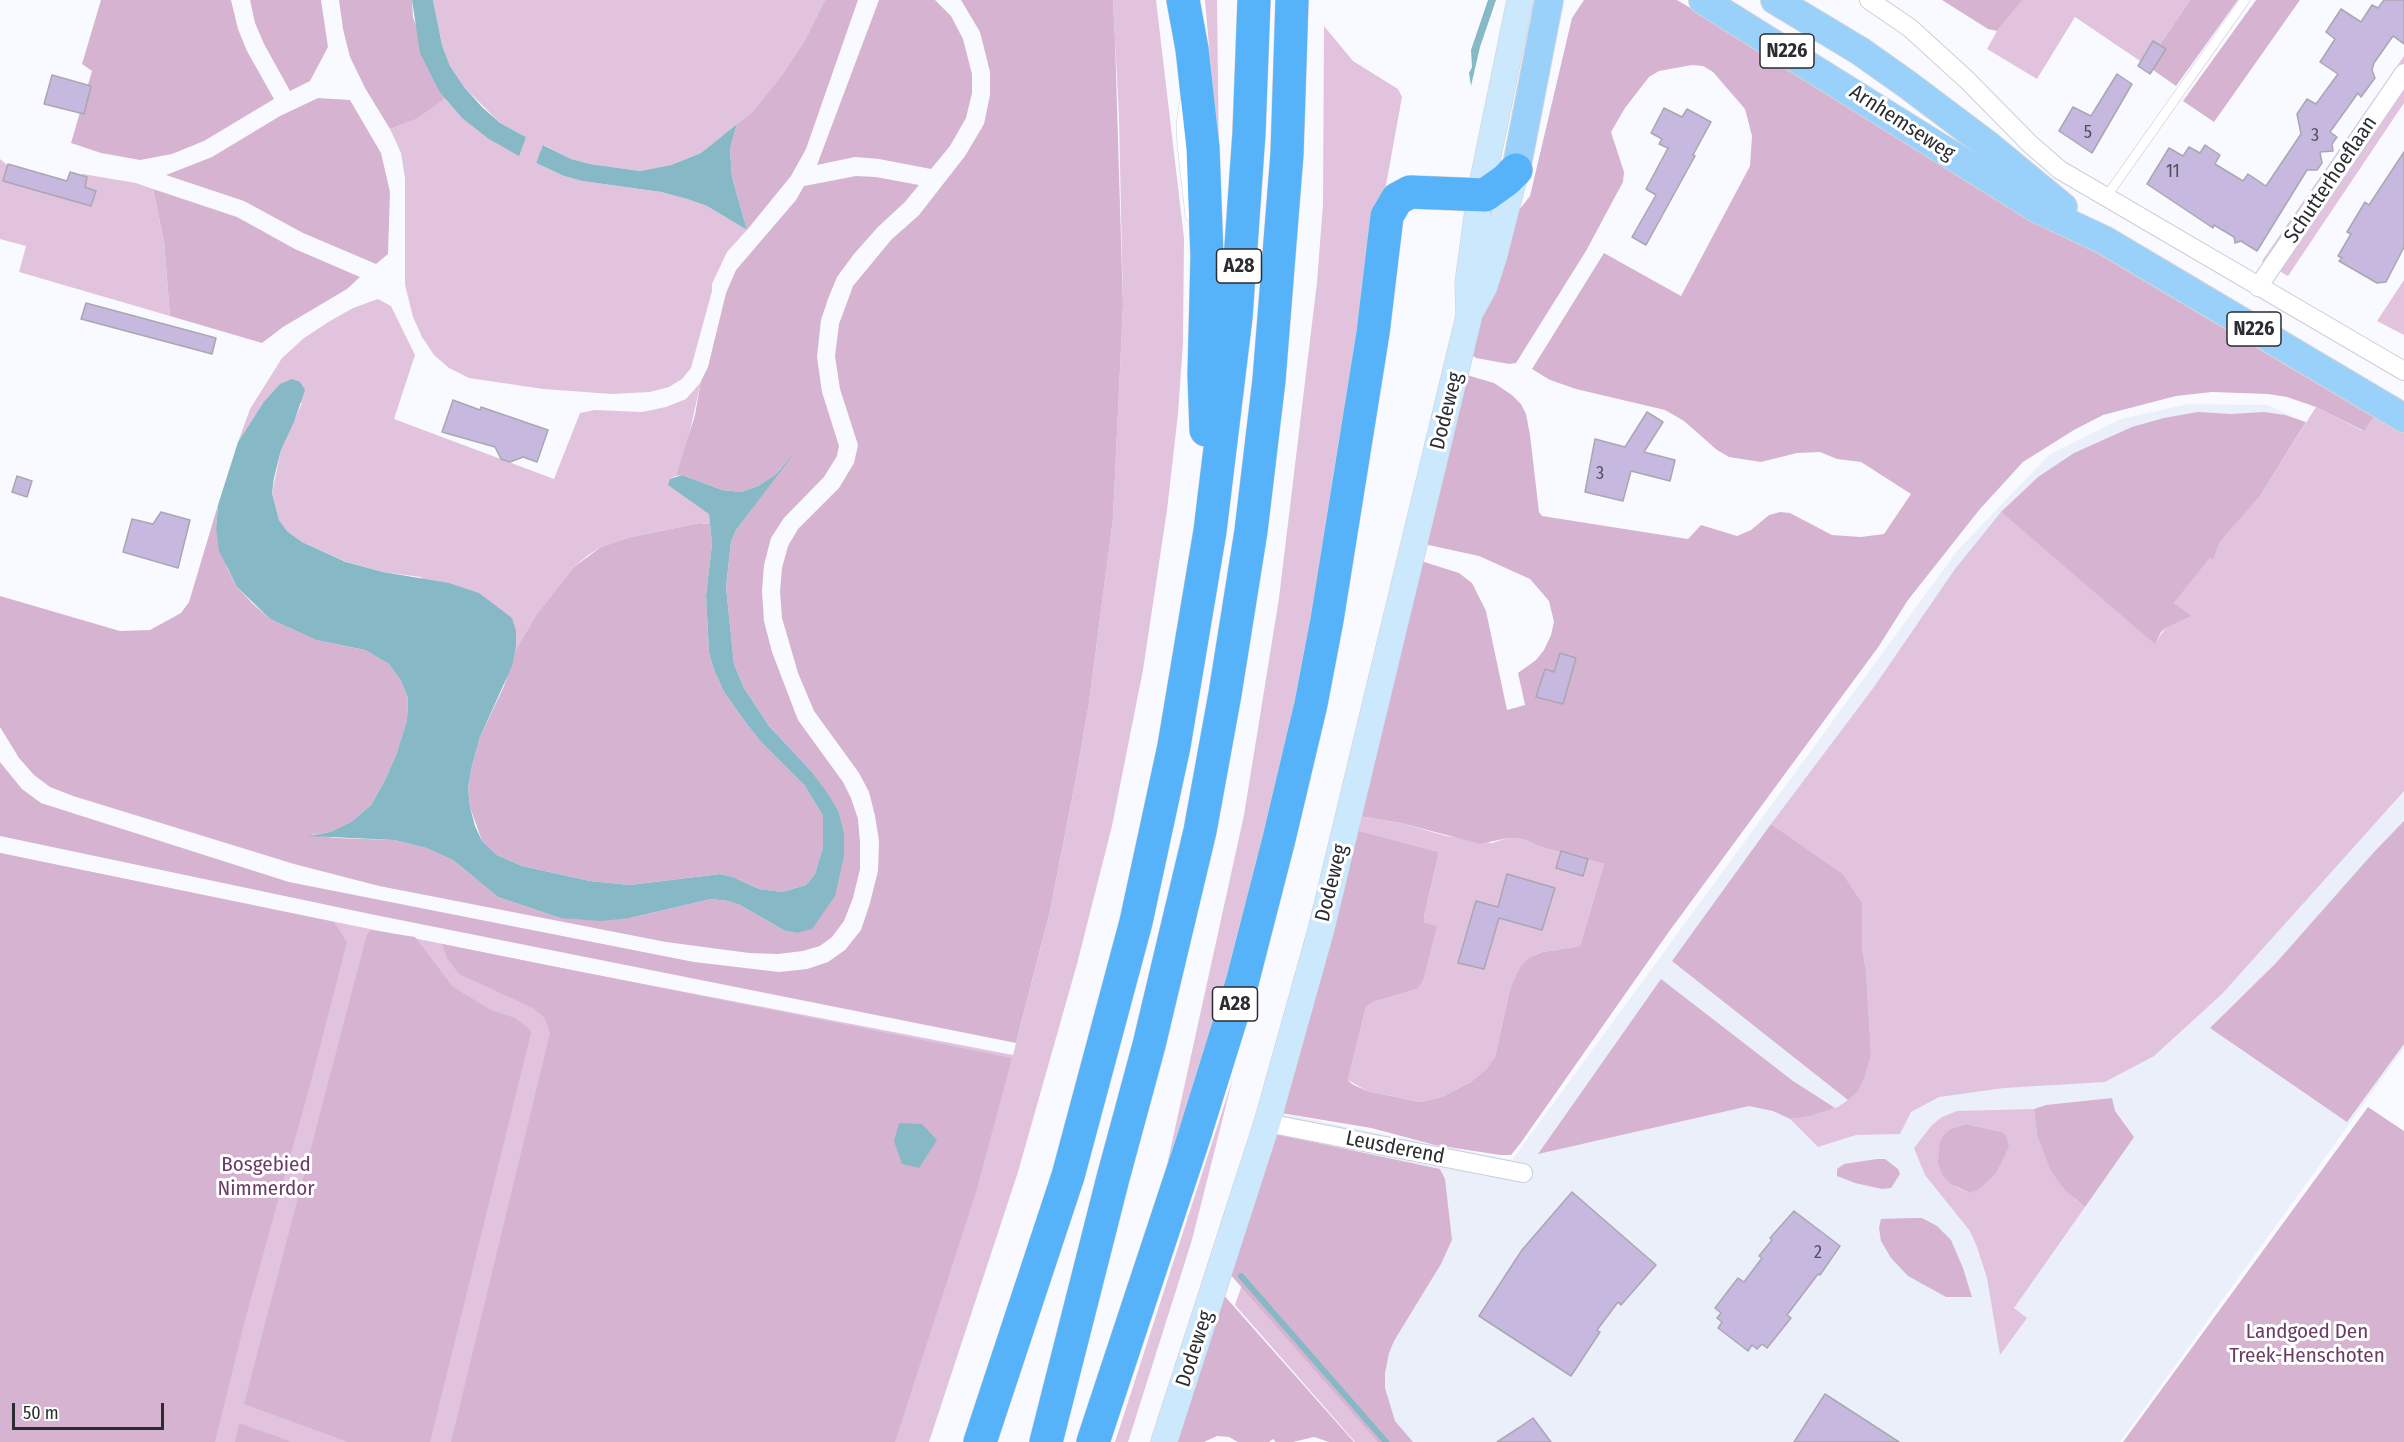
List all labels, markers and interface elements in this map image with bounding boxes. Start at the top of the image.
road number: N226 [1760,34,1814,68]
street label: Arnhemseweg [1845,80,1959,166]
street label: Schutterhoeflaan [2279,112,2383,248]
house number: 5 [2084,122,2092,144]
house number: 3 [2311,125,2319,147]
house number: 11 [2166,161,2180,183]
road number: A28 [1216,249,1262,283]
road number: N226 [2227,312,2281,346]
street label: Dodeweg [1425,370,1469,452]
house number: 3 [1596,463,1604,485]
street label: Dodeweg [1310,842,1354,924]
road number: A28 [1212,987,1258,1021]
street label: Leusderend [1343,1126,1447,1170]
park label: Bosgebied Nimmerdor [217,1152,315,1202]
house number: 2 [1814,1242,1822,1264]
street label: Dodeweg [1171,1308,1219,1390]
park label: Landgoed Den Treek-Henschoten [2229,1319,2385,1369]
scale bar [15,1391,166,1429]
text: 50 m [23,1402,59,1424]

